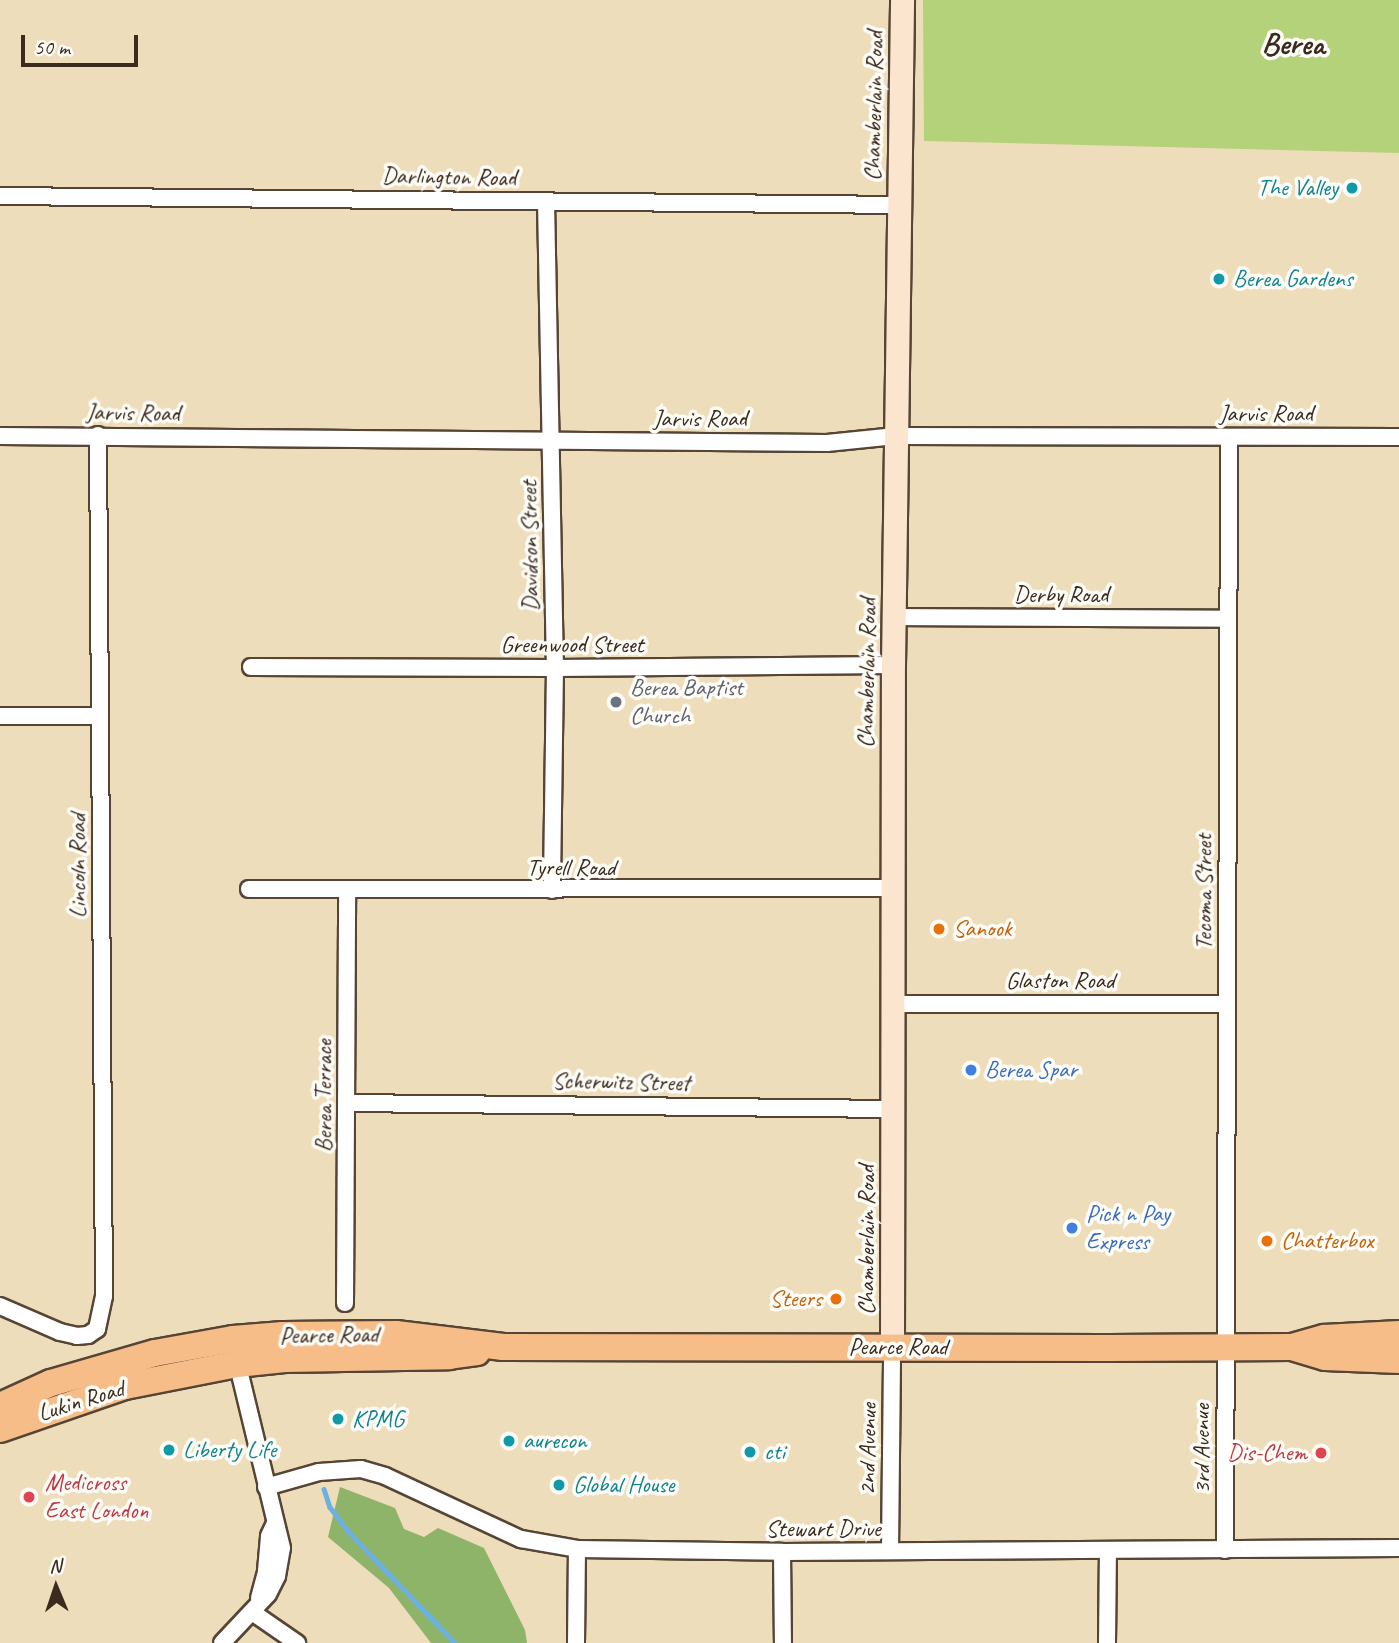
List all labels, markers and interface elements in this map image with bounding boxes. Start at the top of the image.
scale bar [24,21,142,65]
district label: Berea [1261,25,1325,63]
street label: Chamberlain Road [858,31,890,181]
text: 50 m [34,34,70,60]
street label: Darlington Road [382,161,516,193]
place label: The Valley [1257,174,1338,202]
marker: The Valley [1344,180,1360,196]
place label: Berea Gardens [1233,265,1352,293]
marker: Berea Gardens [1211,271,1227,287]
street label: Jarvis Road [86,398,180,428]
street label: Jarvis Road [1220,400,1312,428]
street label: Jarvis Road [654,405,746,433]
street label: Davidson Street [514,480,546,612]
street label: Derby Road [1013,581,1109,609]
street label: Chamberlain Road [851,598,883,748]
street label: Greenwood Street [500,631,644,659]
place label: Berea Baptist Church [630,674,743,730]
marker: Berea Baptist Church [608,694,624,710]
street label: Lincoln Road [64,814,92,918]
street label: Tecoma Street [1190,834,1218,950]
street label: Tyrell Road [527,854,615,882]
place label: Sanook [953,915,1011,943]
marker: Sanook [931,921,947,937]
street label: Glaston Road [1006,967,1114,995]
street label: Berea Terrace [310,1040,338,1152]
place label: Berea Spar [985,1056,1077,1084]
marker: Berea Spar [963,1062,979,1078]
street label: Scherwitz Street [552,1066,690,1098]
street label: Chamberlain Road [853,1165,881,1315]
place label: Pick n Pay Express [1086,1200,1170,1256]
marker: Pick n Pay Express [1064,1220,1080,1236]
place label: Chatterbox [1281,1227,1373,1255]
marker: Chatterbox [1259,1233,1275,1249]
place label: Steers [769,1285,822,1313]
marker: Steers [828,1291,844,1307]
street label: Pearce Road [279,1320,379,1350]
street label: Pearce Road [849,1333,947,1361]
street label: Lukin Road [35,1374,127,1428]
street label: 2nd Avenue [853,1403,883,1495]
street label: 3rd Avenue [1188,1404,1216,1494]
place label: KPMG [352,1405,404,1433]
marker: KPMG [330,1411,346,1427]
place label: aurecon [523,1427,587,1455]
marker: aurecon [501,1433,517,1449]
place label: Liberty Life [183,1436,277,1464]
place label: cti [764,1438,785,1466]
place label: Dis-Chem [1227,1439,1307,1467]
marker: Liberty Life [161,1442,177,1458]
marker: cti [742,1444,758,1460]
marker: Dis-Chem [1313,1445,1329,1461]
place label: Medicross East London [45,1469,148,1525]
place label: Global House [573,1471,674,1499]
marker: Global House [551,1477,567,1493]
marker: Medicross East London [19,1487,39,1507]
street label: Stewart Drive [765,1515,881,1543]
north arrow [21,1552,91,1622]
text: N [49,1554,62,1578]

